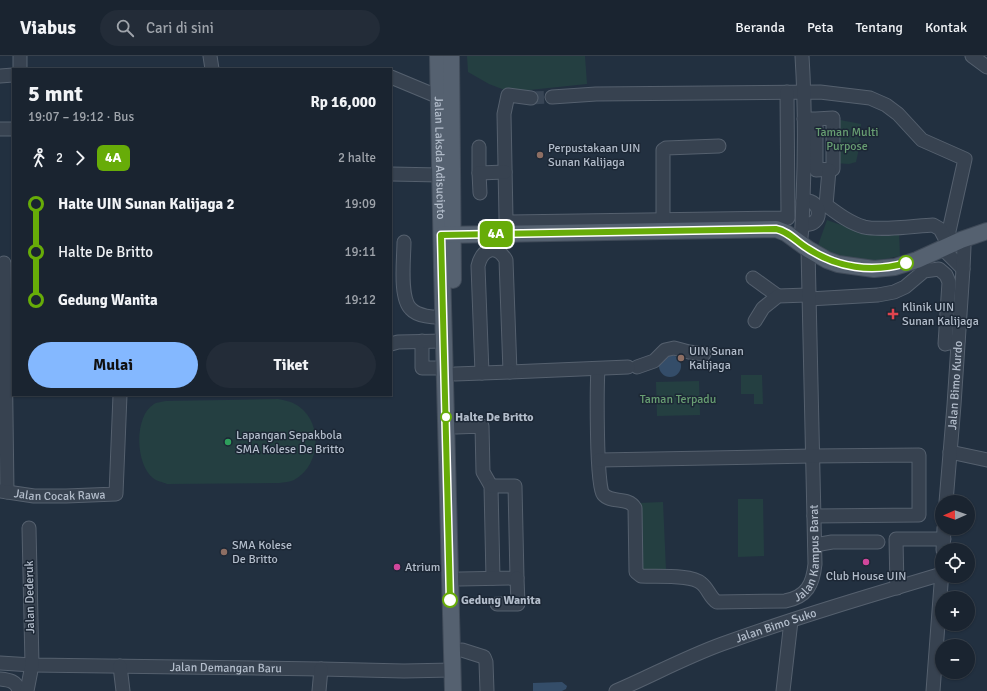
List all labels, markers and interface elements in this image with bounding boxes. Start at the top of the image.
search box [100,10,380,46]
text: Viabus [20,16,76,40]
icon: search [114,17,136,39]
text: Cari di sini [146,19,214,37]
text: Beranda [735,19,785,36]
text: Peta [807,19,834,36]
text: Tentang [856,19,903,36]
text: Kontak [925,19,967,36]
text: 5 mnt [28,80,83,107]
text: Rp 16,000 [310,93,376,111]
street label: Jalan Laksda Adisucipto [431,96,449,220]
text: 19:07 – 19:12 · Bus [28,109,134,125]
park label: Taman Multi Purpose [815,125,879,154]
place label: Perpustakaan UIN Sunan Kalijaga [548,141,640,170]
icon: walk [28,147,50,169]
icon: forward [69,147,91,169]
text: 4A [105,149,122,166]
text: 2 [56,150,63,166]
text: 2 halte [338,150,376,166]
marker: Perpustakaan UIN Sunan Kalijaga [535,150,545,160]
text: Halte UIN Sunan Kalijaga 2 [58,195,235,213]
text: 19:09 [344,196,376,212]
line badge: 4A [478,221,514,247]
text: 4A [488,225,504,242]
text: Halte De Britto [58,243,153,261]
text: 19:11 [344,244,376,260]
unlabelled marker [898,255,914,271]
text: Gedung Wanita [58,291,158,309]
text: 19:12 [344,292,376,308]
place label: Klinik UIN Sunan Kalijaga [902,300,979,329]
marker: Klinik UIN Sunan Kalijaga [887,308,899,320]
street label: Jalan Bimo Kurdo [944,340,966,431]
button: Mulai [28,342,198,388]
button: Tiket [206,342,376,388]
place label: UIN Sunan Kalijaga [689,344,744,373]
marker: UIN Sunan Kalijaga [676,353,686,363]
park label: Taman Terpadu [640,392,716,407]
place label: Halte De Britto [455,410,534,425]
marker: Halte De Britto [440,411,452,423]
place label: Lapangan Sepakbola SMA Kolese De Britto [236,428,345,457]
marker: Lapangan Sepakbola SMA Kolese De Britto [223,437,233,447]
street label: Jalan Cocak Rawa [13,486,106,504]
north arrow [935,495,975,535]
map controls [935,495,975,679]
street label: Jalan Kampus Barat [791,505,823,605]
place label: SMA Kolese De Britto [232,538,292,567]
button: locate [935,543,975,583]
marker: SMA Kolese De Britto [219,547,229,557]
marker: Club House UIN [861,557,871,567]
street label: Jalan Dederuk [22,560,38,634]
place label: Atrium [405,560,440,575]
marker: Atrium [392,562,402,572]
place label: Club House UIN [826,569,906,584]
button: + [935,591,975,631]
marker: Gedung Wanita [442,592,458,608]
place label: Gedung Wanita [461,593,541,608]
street label: Jalan Bimo Suko [734,605,818,646]
button: − [935,639,975,679]
street label: Jalan Demangan Baru [170,659,282,676]

